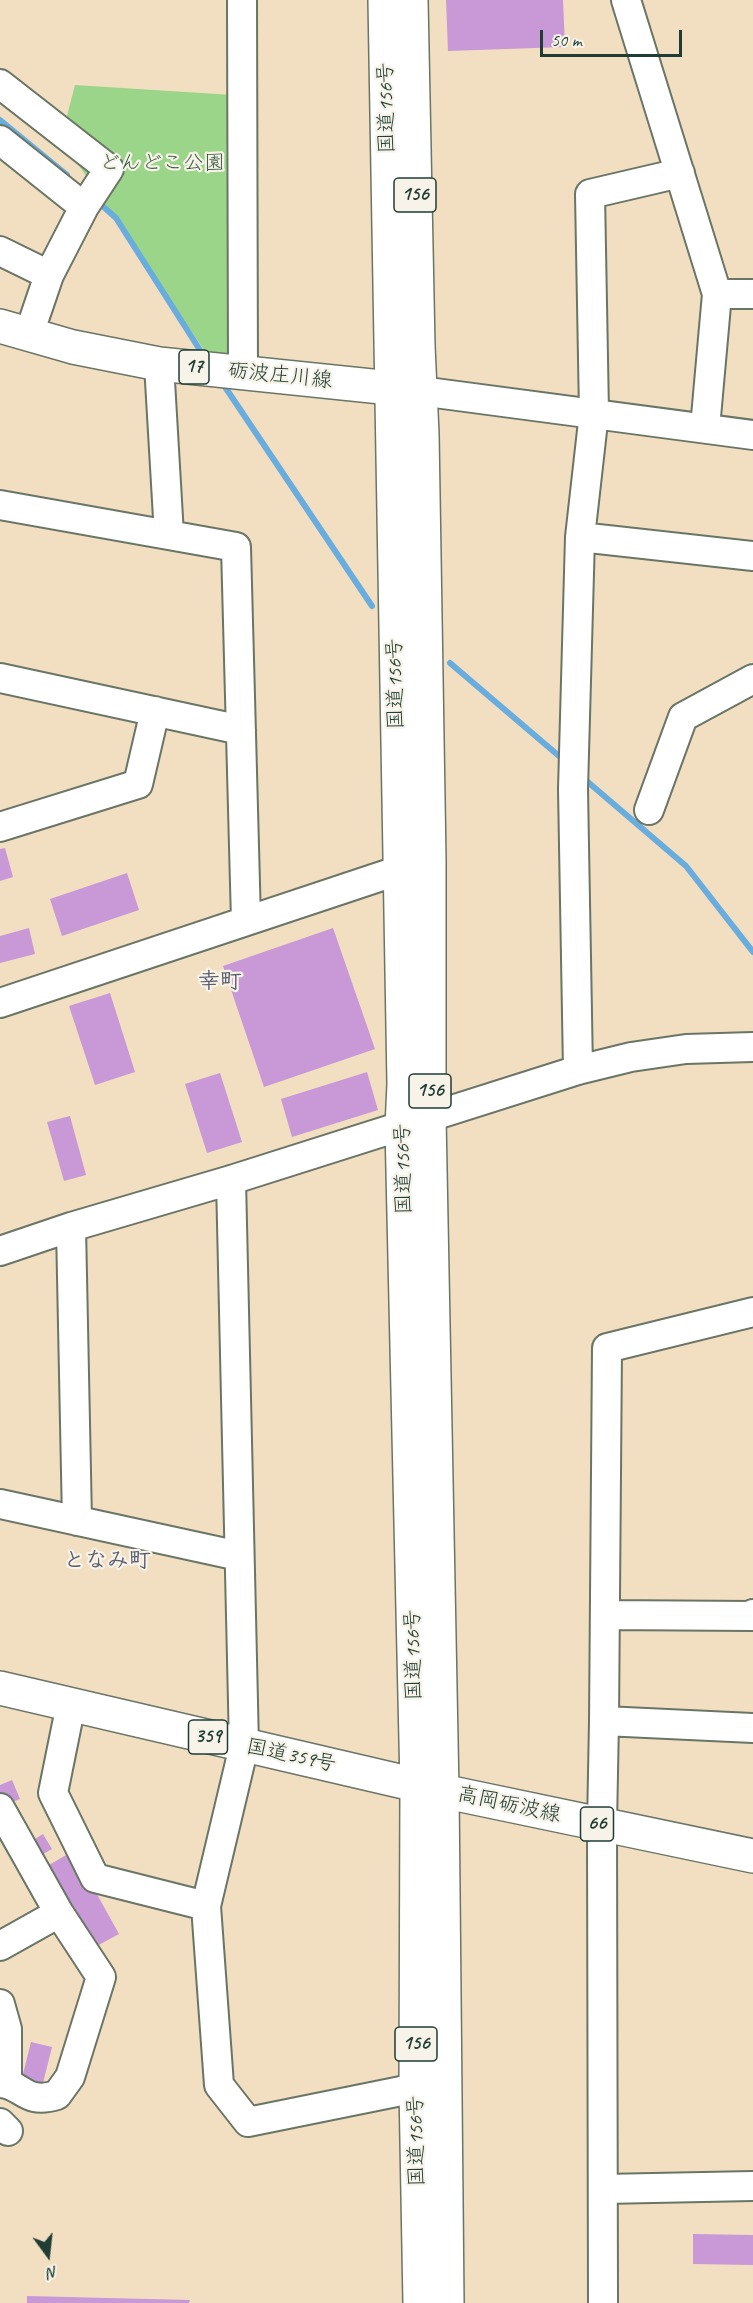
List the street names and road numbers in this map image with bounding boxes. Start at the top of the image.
street label: 国道156号 [374,62,400,154]
road number: 156 [394,178,436,212]
road number: 17 [179,350,209,384]
street label: 砺波庄川線 [226,358,334,394]
street label: 国道156号 [383,638,409,730]
road number: 156 [409,1074,451,1108]
street label: 国道156号 [391,1123,417,1215]
street label: 国道156号 [401,1609,427,1701]
road number: 359 [188,1720,228,1754]
street label: 国道359号 [244,1734,338,1778]
street label: 高岡砺波線 [455,1782,563,1828]
road number: 66 [580,1807,614,1841]
road number: 156 [395,2027,437,2061]
street label: 国道156号 [404,2095,430,2187]

